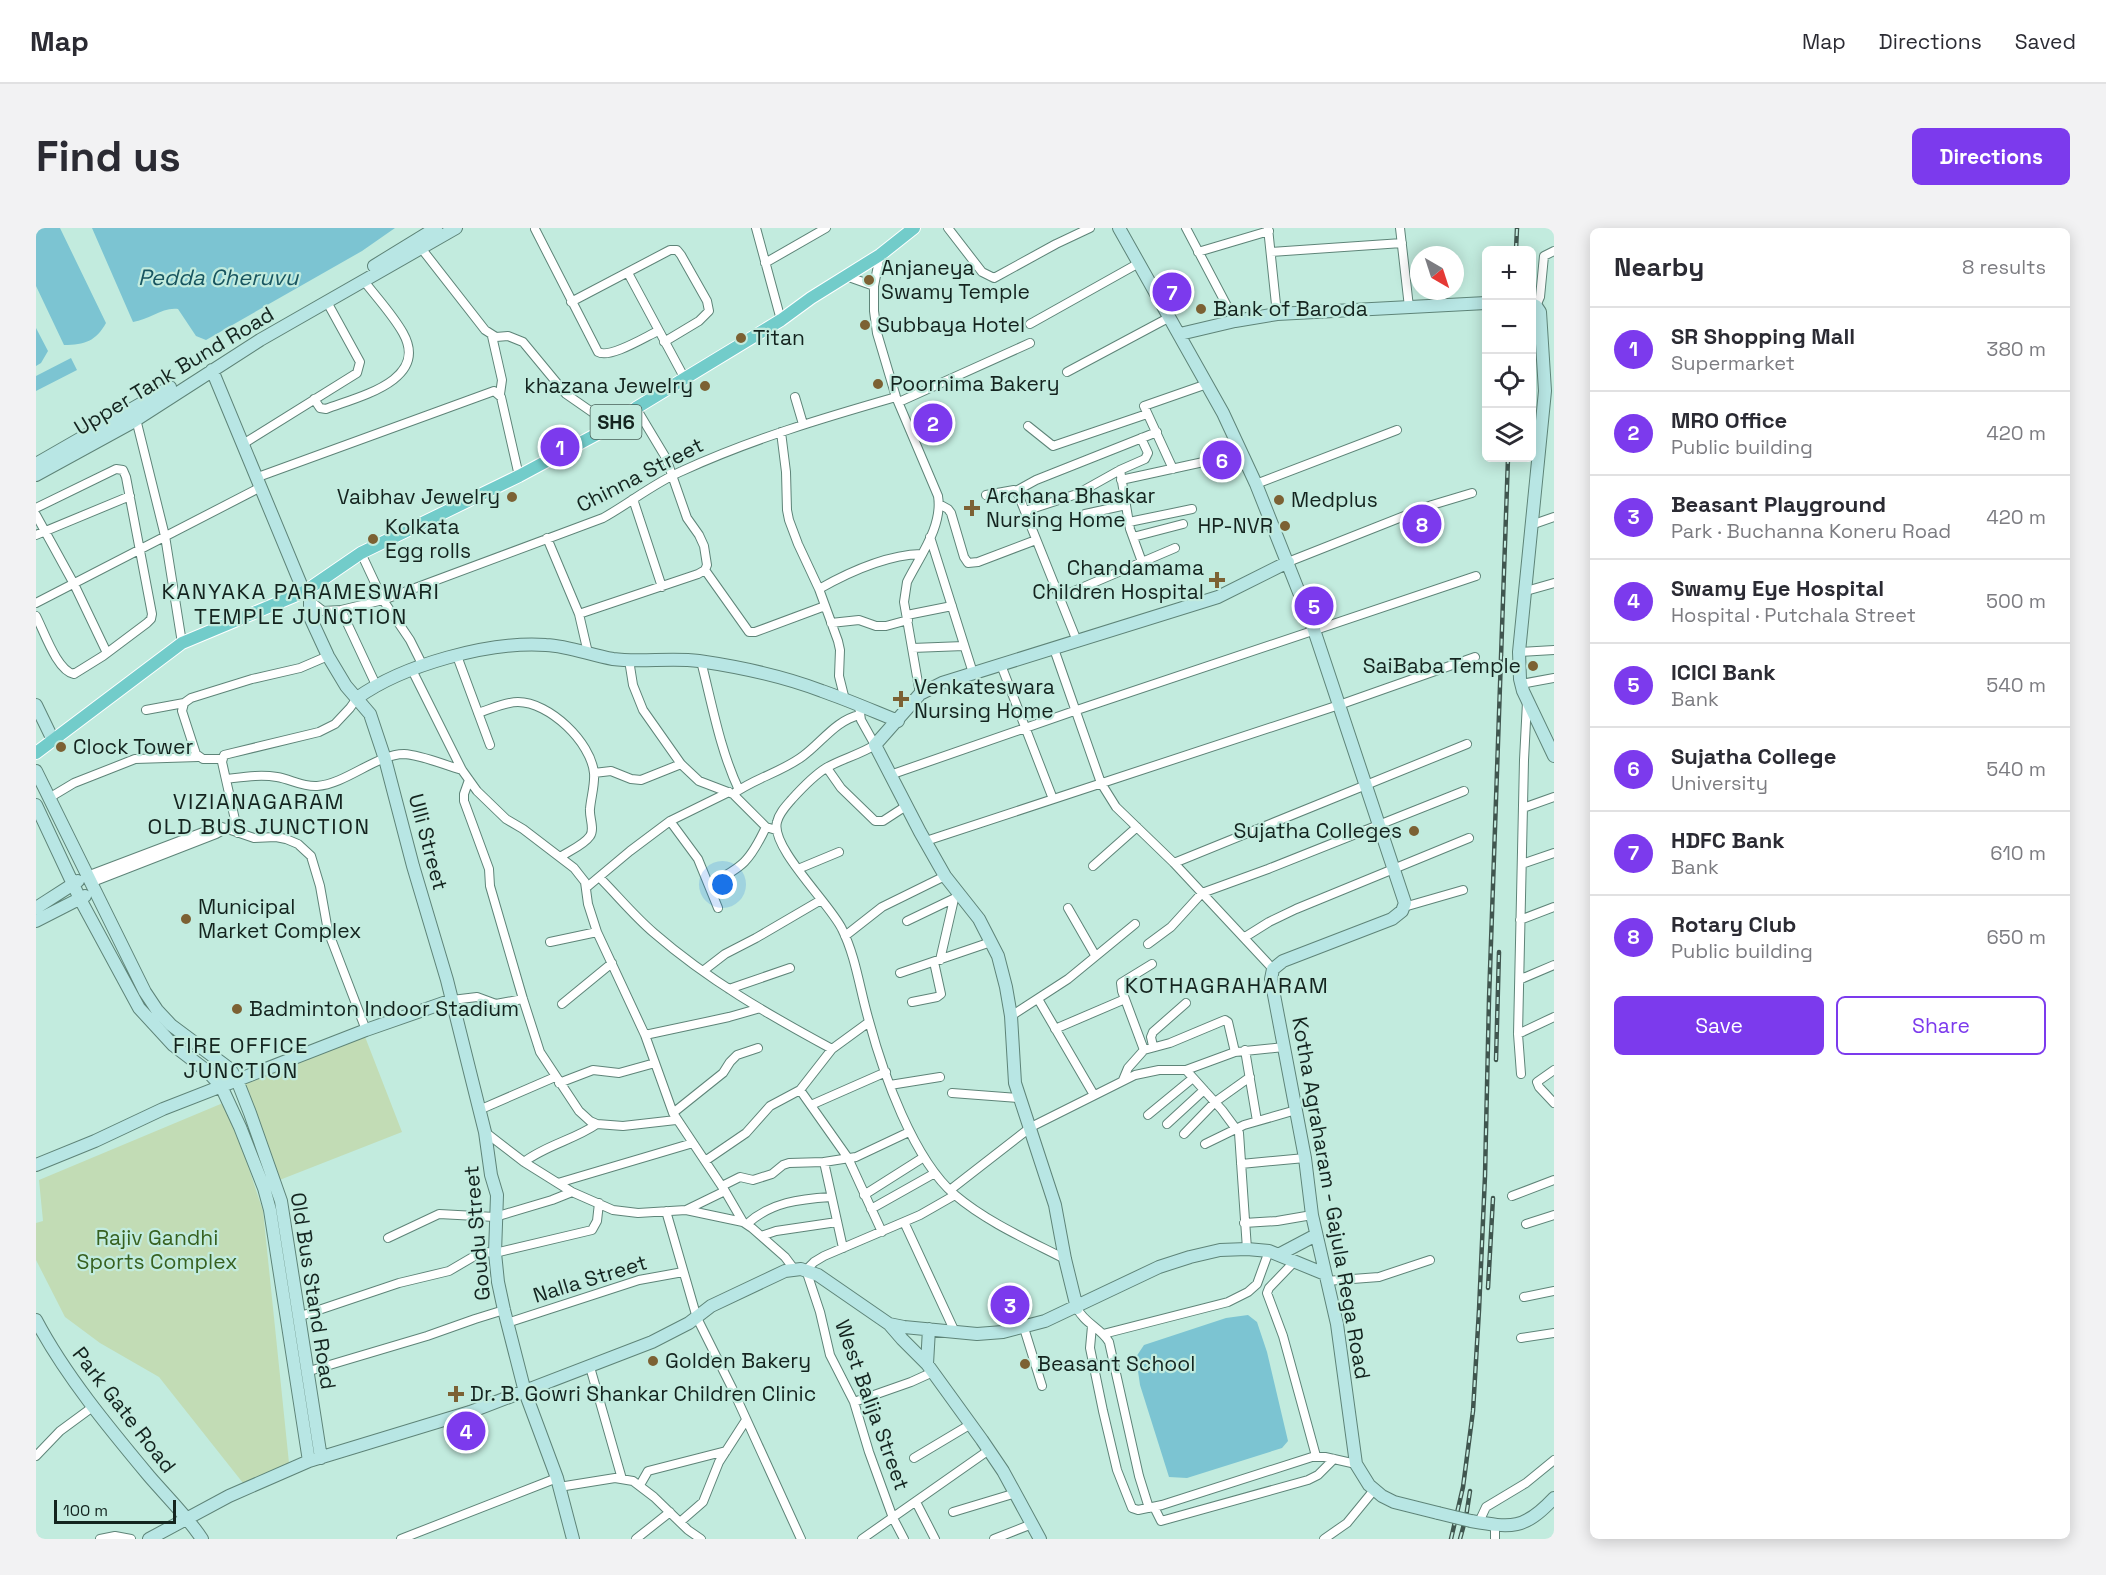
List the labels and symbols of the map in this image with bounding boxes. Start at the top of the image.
north arrow [1410,246,1464,300]
place label: Anjaneya Swamy Temple [881,254,1030,305]
water label: Pedda Cheruvu [138,263,300,291]
pin: 7 [1152,270,1192,314]
marker: Anjaneya Swamy Temple [862,273,876,287]
place label: Bank of Baroda [1213,295,1368,322]
street label: Upper Tank Bund Road [69,300,279,441]
marker: Bank of Baroda [1194,302,1208,316]
place label: Subbaya Hotel [877,311,1025,338]
marker: Subbaya Hotel [858,318,872,332]
place label: Titan [753,324,805,351]
marker: Titan [734,331,748,345]
place label: Poornima Bakery [890,370,1060,397]
place label: khazana Jewelry [524,372,693,399]
marker: Poornima Bakery [871,377,885,391]
marker: khazana Jewelry [698,379,712,393]
pin: 2 [914,400,952,446]
road number: SH6 [590,405,642,439]
pin: 1 [540,424,580,470]
street label: Chinna Street [572,431,708,518]
pin: 6 [1202,438,1242,482]
place label: Archana Bhaskar Nursing Home [986,482,1156,533]
place label: Vaibhav Jewelry [337,483,500,510]
place label: Medplus [1291,486,1378,513]
marker: Vaibhav Jewelry [505,490,519,504]
marker: Medplus [1272,493,1286,507]
marker: Archana Bhaskar Nursing Home [963,499,981,517]
pin: 8 [1402,502,1442,546]
place label: HP-NVR [1198,512,1273,539]
place label: Kolkata Egg rolls [385,513,471,564]
marker: HP-NVR [1278,519,1292,533]
marker: Kolkata Egg rolls [366,532,380,546]
place label: Chandamama Children Hospital [1032,554,1204,605]
marker: Chandamama Children Hospital [1208,571,1226,589]
district label: KANYAKA PARAMESWARI TEMPLE JUNCTION [162,577,440,630]
pin: 5 [1294,584,1334,628]
place label: SaiBaba Temple [1363,652,1521,679]
marker: SaiBaba Temple [1526,659,1540,673]
place label: Venkateswara Nursing Home [914,673,1055,724]
marker: Venkateswara Nursing Home [892,690,910,708]
place label: Clock Tower [73,733,193,760]
marker: Clock Tower [54,740,68,754]
district label: VIZIANAGARAM OLD BUS JUNCTION [147,787,371,840]
street label: Ulli Street [403,791,454,893]
place label: Sujatha Colleges [1234,817,1402,844]
marker: Sujatha Colleges [1407,824,1421,838]
your location [708,870,737,899]
place label: Municipal Market Complex [198,893,361,944]
marker: Municipal Market Complex [179,912,193,926]
district label: KOTHAGRAHARAM [1125,971,1329,999]
place label: Badminton Indoor Stadium [249,995,519,1022]
marker: Badminton Indoor Stadium [230,1002,244,1016]
street label: Kotha Agraharam - Gajula Rega Road [1286,1015,1377,1381]
district label: FIRE OFFICE JUNCTION [173,1031,309,1084]
street label: Goudu Street [457,1164,496,1302]
street label: Old Bus Stand Road [285,1190,342,1391]
park label: Rajiv Gandhi Sports Complex [77,1224,237,1275]
street label: Nalla Street [530,1248,650,1309]
pin: 3 [990,1282,1030,1328]
street label: West Balija Street [829,1316,916,1494]
street label: Park Gate Road [67,1341,182,1478]
place label: Golden Bakery [665,1347,811,1374]
place label: Beasant School [1037,1350,1195,1377]
marker: Golden Bakery [646,1354,660,1368]
marker: Beasant School [1018,1357,1032,1371]
place label: Dr. B. Gowri Shankar Children Clinic [470,1380,816,1407]
marker: Dr. B. Gowri Shankar Children Clinic [447,1385,465,1403]
pin: 4 [446,1408,486,1454]
scale bar [54,1497,176,1524]

